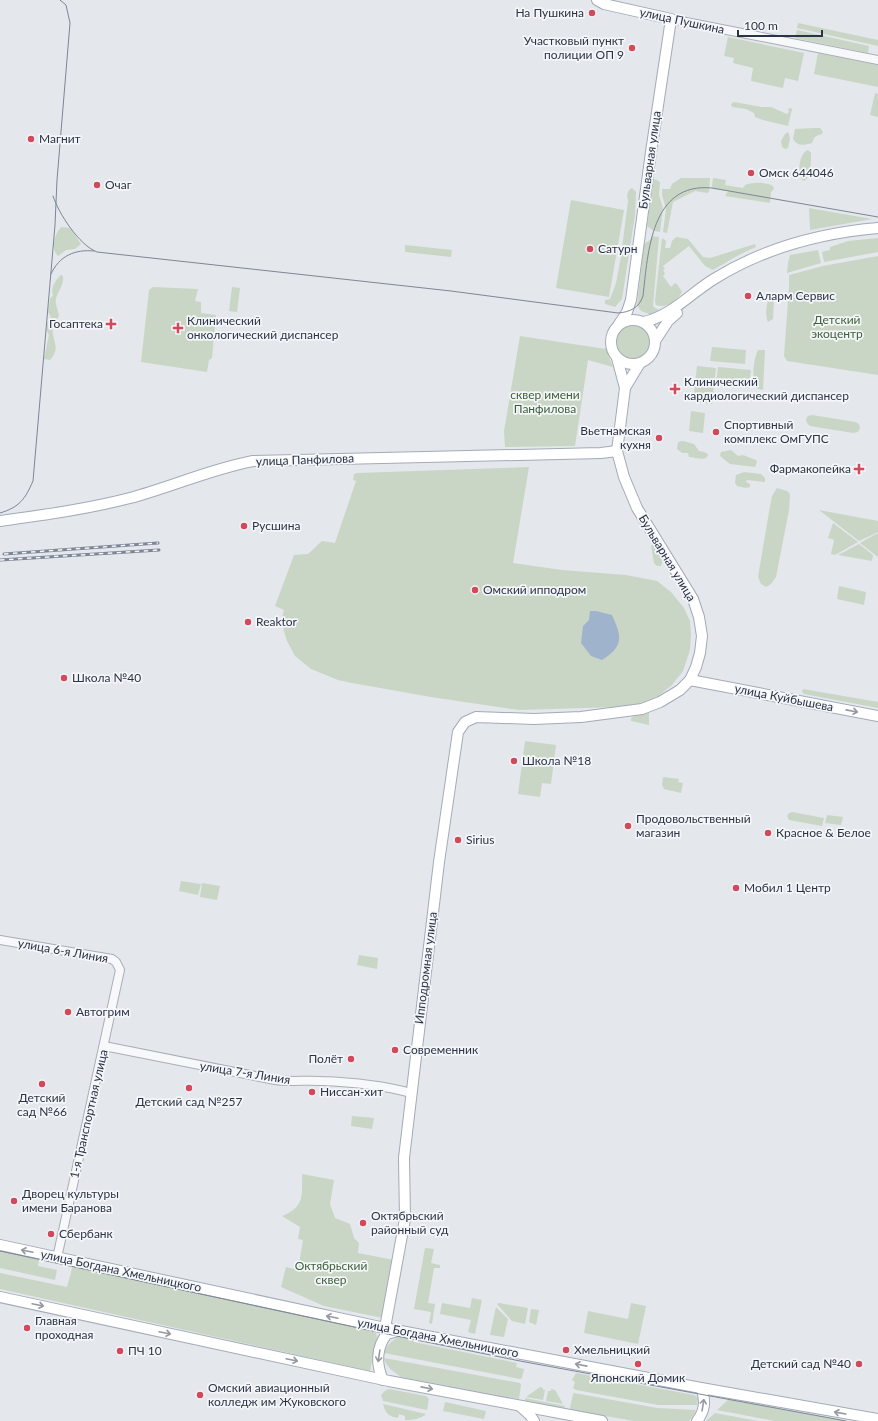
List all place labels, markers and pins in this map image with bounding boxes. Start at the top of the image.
place label: На Пушкина [515,5,584,20]
marker: На Пушкина [587,8,597,18]
place label: Участковый пункт полиции ОП 9 [524,33,624,62]
marker: Участковый пункт полиции ОП 9 [627,43,637,53]
place label: Магнит [39,131,81,146]
marker: Магнит [26,134,36,144]
place label: Омск 644046 [759,165,834,180]
marker: Омск 644046 [746,168,756,178]
place label: Очаг [105,177,132,192]
marker: Очаг [92,180,102,190]
place label: Сатурн [598,241,638,256]
marker: Сатурн [585,244,595,254]
place label: Аларм Сервис [756,288,835,303]
marker: Аларм Сервис [743,291,753,301]
place label: Клинический онкологический диспансер [187,313,339,342]
place label: Госаптека [49,316,103,331]
marker: Госаптека [106,319,116,329]
marker: Клинический онкологический диспансер [172,322,184,334]
place label: Клинический кардиологический диспансер [684,374,849,403]
marker: Клинический кардиологический диспансер [669,383,681,395]
place label: Спортивный комплекс ОмГУПС [724,417,829,446]
place label: Вьетнамская кухня [580,423,651,452]
marker: Спортивный комплекс ОмГУПС [711,427,721,437]
marker: Вьетнамская кухня [654,433,664,443]
place label: Фармакопейка [770,461,851,476]
marker: Фармакопейка [854,464,864,474]
place label: Русшина [252,518,300,533]
marker: Русшина [239,521,249,531]
place label: Омский ипподром [483,582,586,597]
marker: Омский ипподром [470,585,480,595]
place label: Reaktor [256,614,298,629]
marker: Reaktor [243,617,253,627]
place label: Школа №40 [72,670,141,685]
marker: Школа №40 [59,673,69,683]
place label: Школа №18 [522,753,591,768]
marker: Школа №18 [509,756,519,766]
place label: Продовольственный магазин [636,811,751,840]
marker: Продовольственный магазин [623,821,633,831]
place label: Красное & Белое [776,825,871,840]
marker: Красное & Белое [763,828,773,838]
place label: Sirius [466,832,494,847]
marker: Sirius [453,835,463,845]
place label: Мобил 1 Центр [744,880,831,895]
marker: Мобил 1 Центр [731,883,741,893]
place label: Автогрим [76,1004,130,1019]
marker: Автогрим [63,1007,73,1017]
place label: Современник [403,1042,479,1057]
marker: Современник [390,1045,400,1055]
place label: Полёт [308,1051,343,1066]
marker: Полёт [346,1054,356,1064]
marker: Детский сад №66 [37,1079,47,1089]
marker: Детский сад №257 [184,1083,194,1093]
place label: Ниссан-хит [320,1084,383,1099]
marker: Ниссан-хит [307,1087,317,1097]
place label: Детский сад №66 [17,1090,67,1119]
place label: Детский сад №257 [136,1094,242,1109]
place label: Дворец культуры имени Баранова [22,1186,119,1215]
marker: Дворец культуры имени Баранова [9,1196,19,1206]
place label: Октябрьский районный суд [371,1208,449,1237]
marker: Октябрьский районный суд [358,1218,368,1228]
place label: Сбербанк [59,1226,114,1241]
marker: Сбербанк [46,1229,56,1239]
place label: Главная проходная [35,1313,93,1342]
marker: Главная проходная [22,1323,32,1333]
place label: Хмельницкий [574,1342,650,1357]
place label: ПЧ 10 [128,1343,162,1358]
marker: Хмельницкий [561,1345,571,1355]
marker: ПЧ 10 [115,1346,125,1356]
place label: Детский сад №40 [751,1356,851,1371]
marker: Японский Домик [633,1359,643,1369]
marker: Детский сад №40 [854,1359,864,1369]
place label: Японский Домик [590,1370,686,1385]
place label: Омский авиационный колледж им Жуковского [208,1380,346,1409]
marker: Омский авиационный колледж им Жуковского [195,1390,205,1400]

